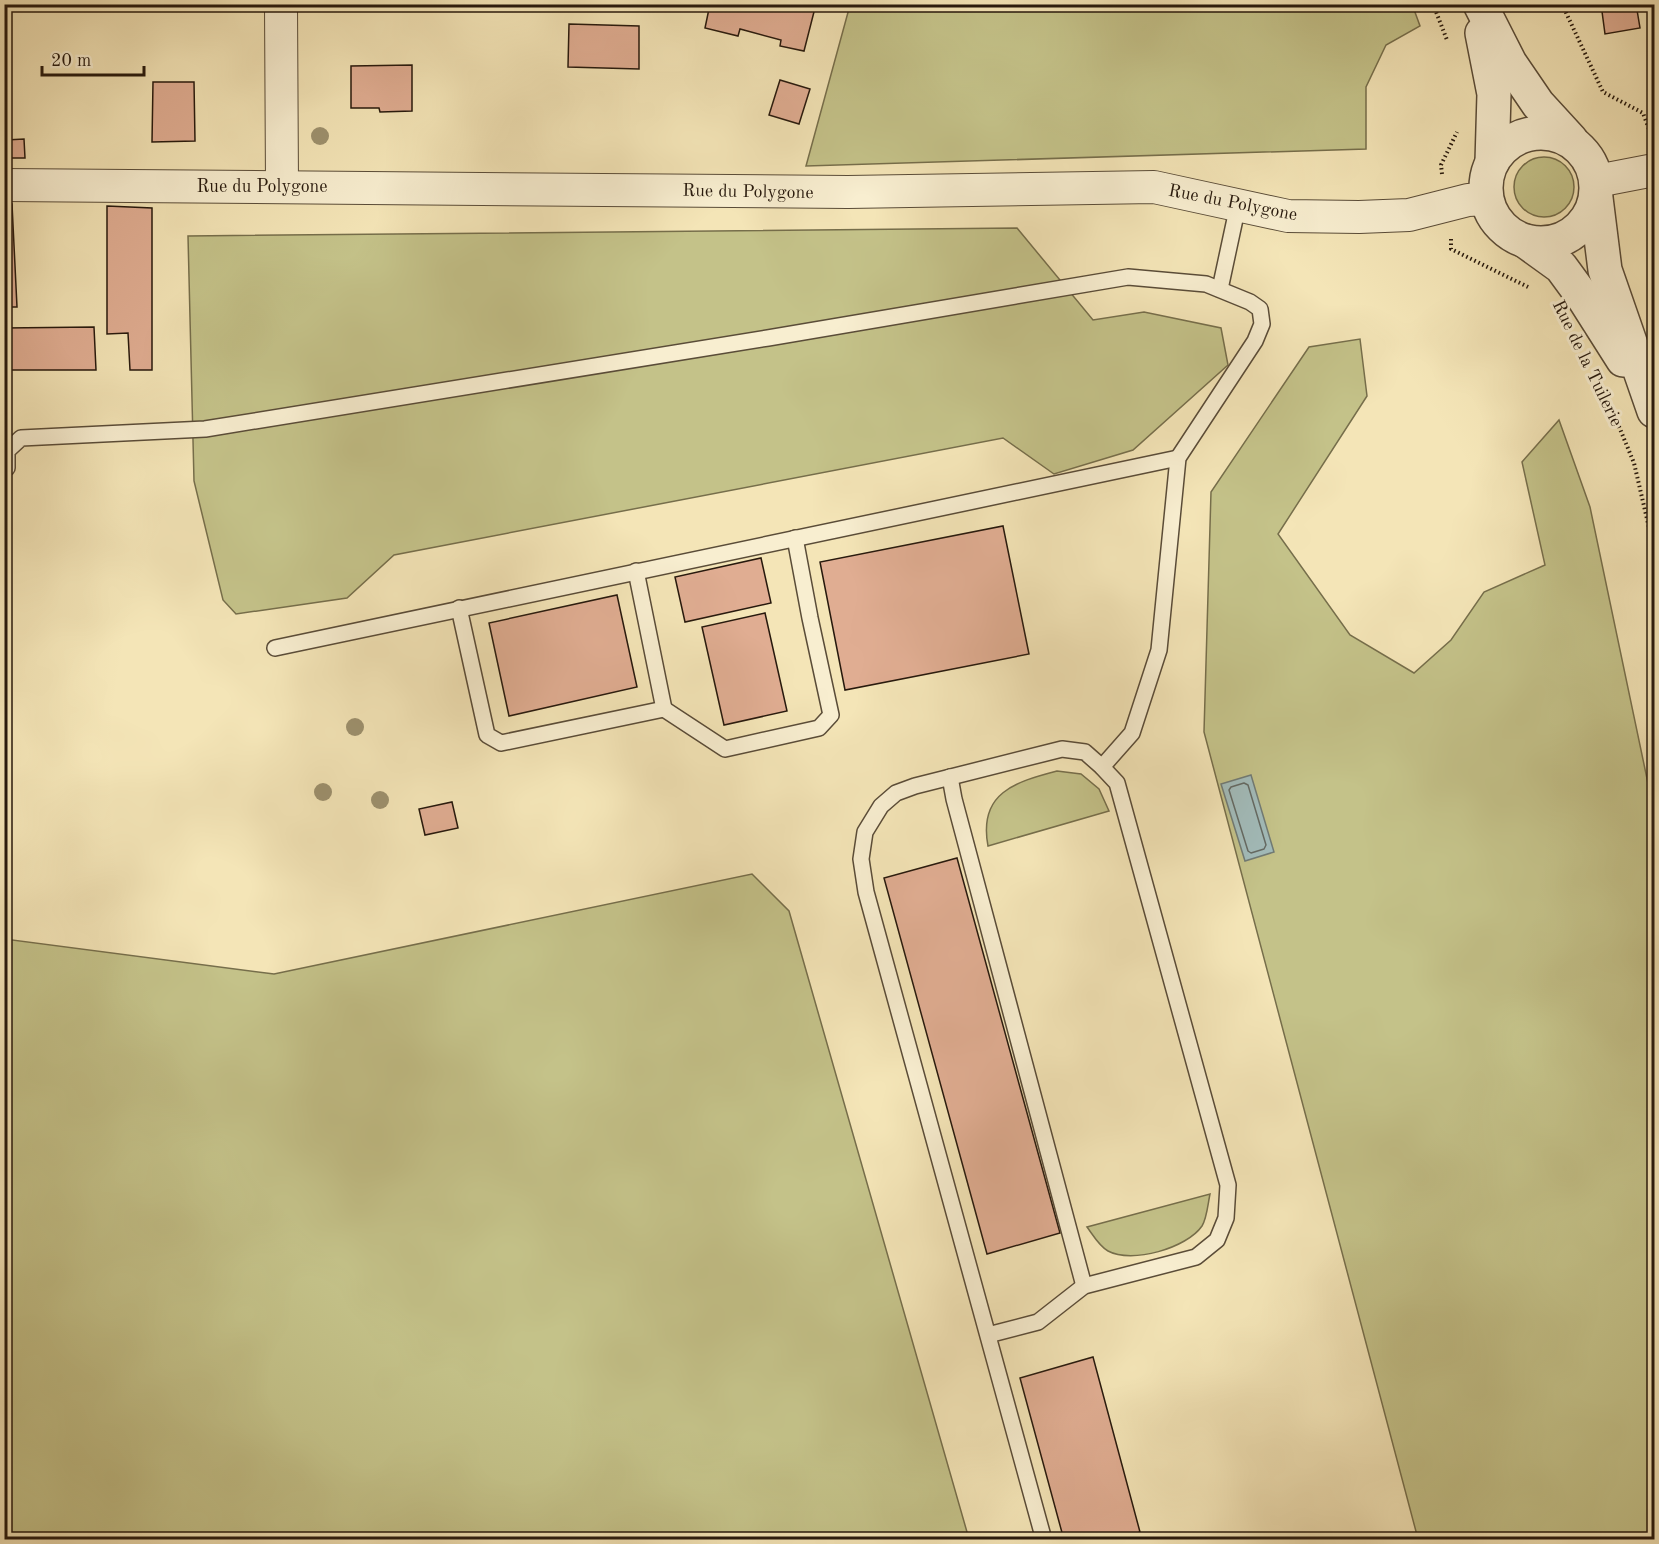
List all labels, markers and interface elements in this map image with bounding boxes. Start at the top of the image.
scale bar [42,39,144,77]
text: 20 m [51,52,91,70]
street label: Rue du Polygone [196,178,328,196]
street label: Rue du Polygone [682,182,814,202]
street label: Rue du Polygone [1167,182,1299,224]
street label: Rue de la Tuilerie [1549,297,1626,430]

